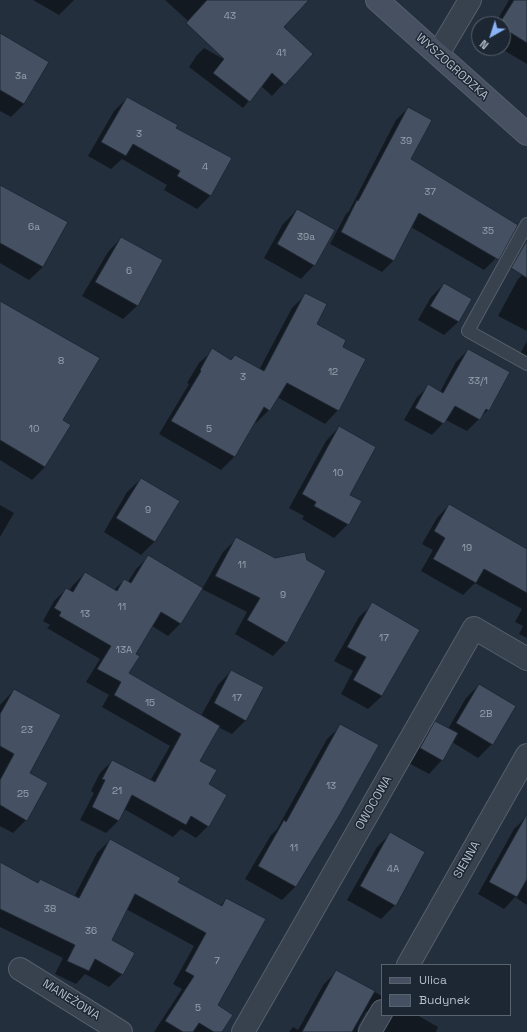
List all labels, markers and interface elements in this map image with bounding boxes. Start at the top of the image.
house number: 43 [224,10,236,22]
north arrow [471,16,511,56]
street label: WYSZOGRODZKA [413,31,491,103]
text: N [477,37,491,52]
house number: 41 [276,47,286,59]
house number: 3a [15,70,27,82]
house number: 3 [136,128,142,140]
house number: 39 [400,135,412,147]
house number: 4 [202,161,208,173]
house number: 37 [424,186,436,198]
house number: 6a [28,221,40,233]
house number: 35 [482,225,494,237]
house number: 39a [297,231,315,243]
house number: 6 [126,265,132,277]
house number: 8 [58,355,64,367]
house number: 12 [328,366,338,378]
house number: 3 [240,371,246,383]
house number: 33/1 [468,375,488,387]
house number: 10 [29,423,39,435]
house number: 5 [206,423,212,435]
house number: 10 [333,467,343,479]
house number: 9 [145,504,151,516]
house number: 19 [462,542,472,554]
house number: 11 [238,559,246,571]
house number: 9 [280,589,286,601]
house number: 11 [118,601,126,613]
house number: 13 [80,608,90,620]
house number: 17 [379,632,389,644]
house number: 13A [116,644,132,656]
house number: 17 [232,692,242,704]
house number: 15 [145,697,155,709]
house number: 2B [480,708,492,720]
house number: 23 [21,724,33,736]
street label: OWOCOWA [353,774,395,832]
house number: 13 [326,780,336,792]
house number: 21 [112,785,122,797]
house number: 25 [17,788,29,800]
street label: SIENNA [451,839,483,881]
house number: 11 [290,842,298,854]
house number: 4A [387,863,399,875]
house number: 38 [44,903,56,915]
house number: 36 [85,925,97,937]
house number: 7 [214,955,220,967]
legend [381,964,511,1016]
text: Ulica [419,972,447,988]
street label: MANEŻOWA [40,977,102,1023]
text: Budynek [419,992,470,1008]
house number: 5 [195,1002,201,1014]

